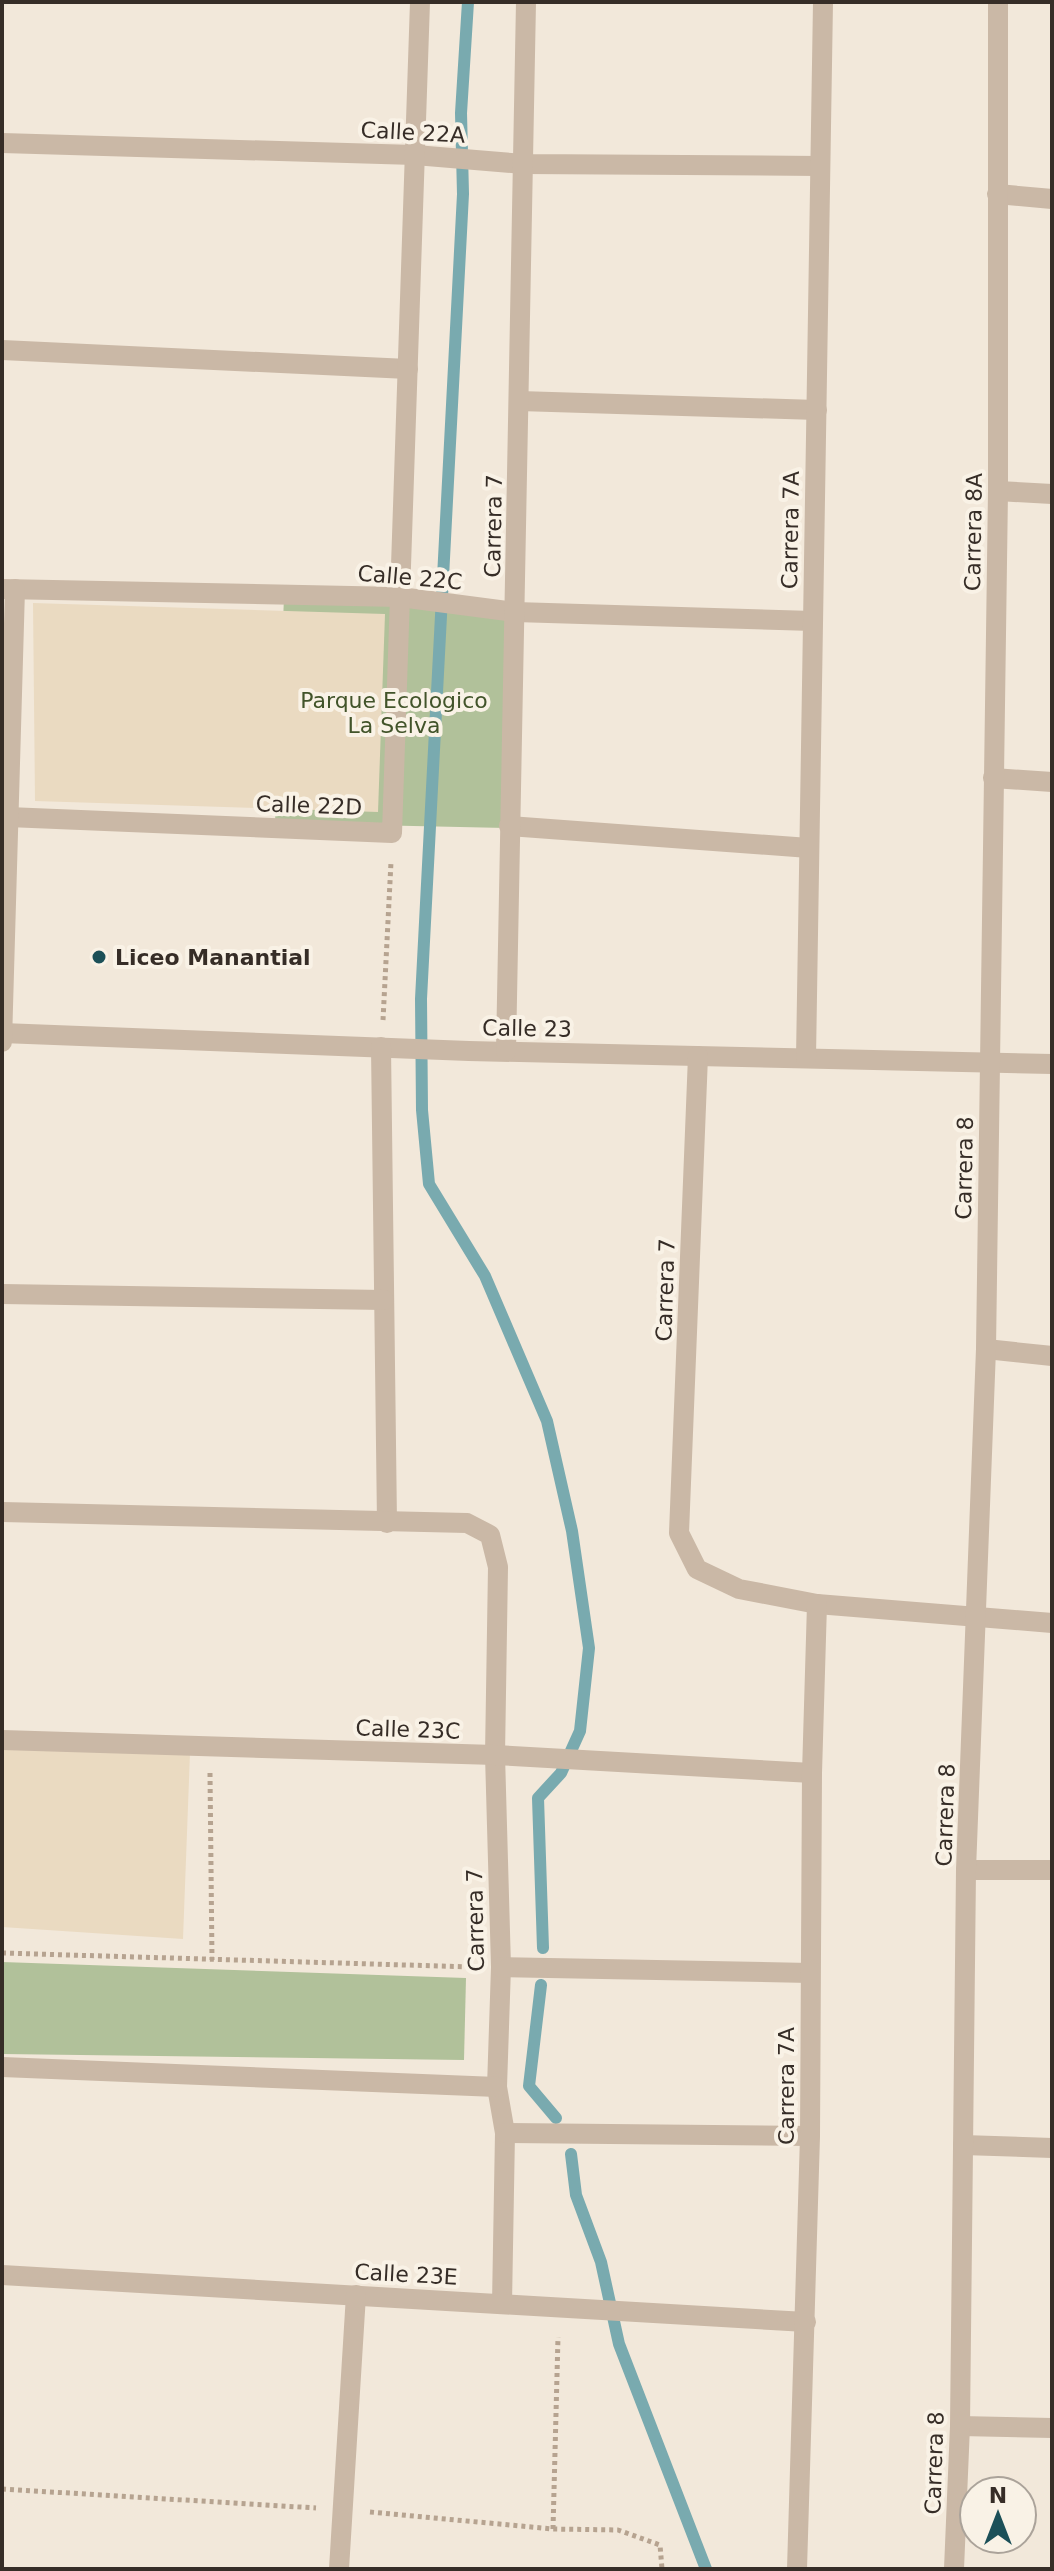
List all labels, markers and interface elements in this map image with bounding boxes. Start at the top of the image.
street label: Calle 22A [360,117,466,148]
street label: Carrera 7A [777,471,804,589]
street label: Carrera 8A [960,473,987,591]
street label: Carrera 7 [480,474,507,578]
street label: Calle 22C [357,560,463,595]
park label: Parque Ecologico La Selva [300,688,488,738]
street label: Calle 22D [255,791,363,820]
place label: Liceo Manantial [115,945,311,970]
marker: Liceo Manantial [90,948,108,966]
street label: Calle 23 [482,1015,572,1042]
street label: Carrera 8 [951,1116,978,1220]
street label: Carrera 7 [651,1238,680,1342]
street label: Calle 23C [355,1715,461,1744]
street label: Carrera 8 [931,1763,960,1867]
street label: Carrera 7 [462,1868,489,1972]
street label: Carrera 7A [774,2027,799,2145]
street label: Calle 23E [354,2259,458,2290]
street label: Carrera 8 [920,2411,949,2515]
north arrow [958,2475,1038,2555]
text: N [989,2483,1007,2508]

